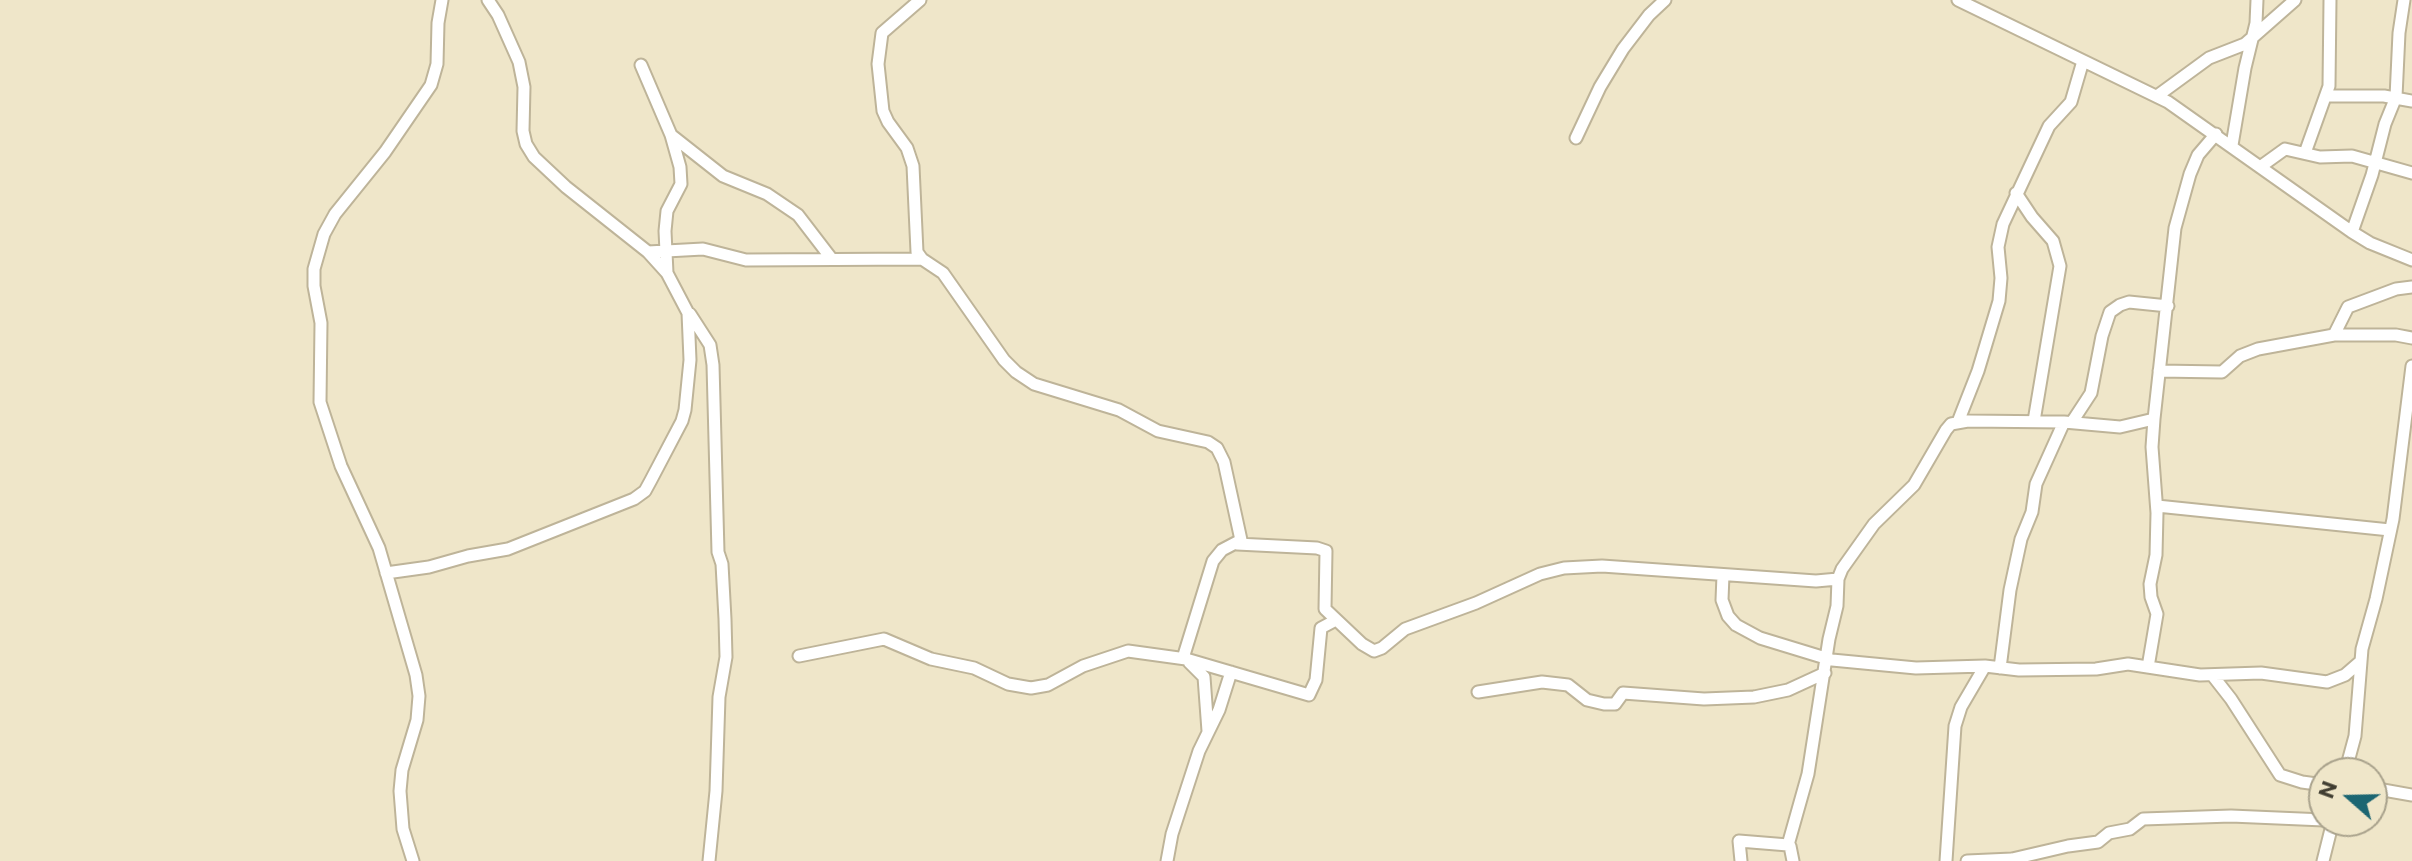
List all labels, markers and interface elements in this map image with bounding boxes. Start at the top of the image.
north arrow [2308,757,2388,837]
text: N [2311,777,2342,802]

